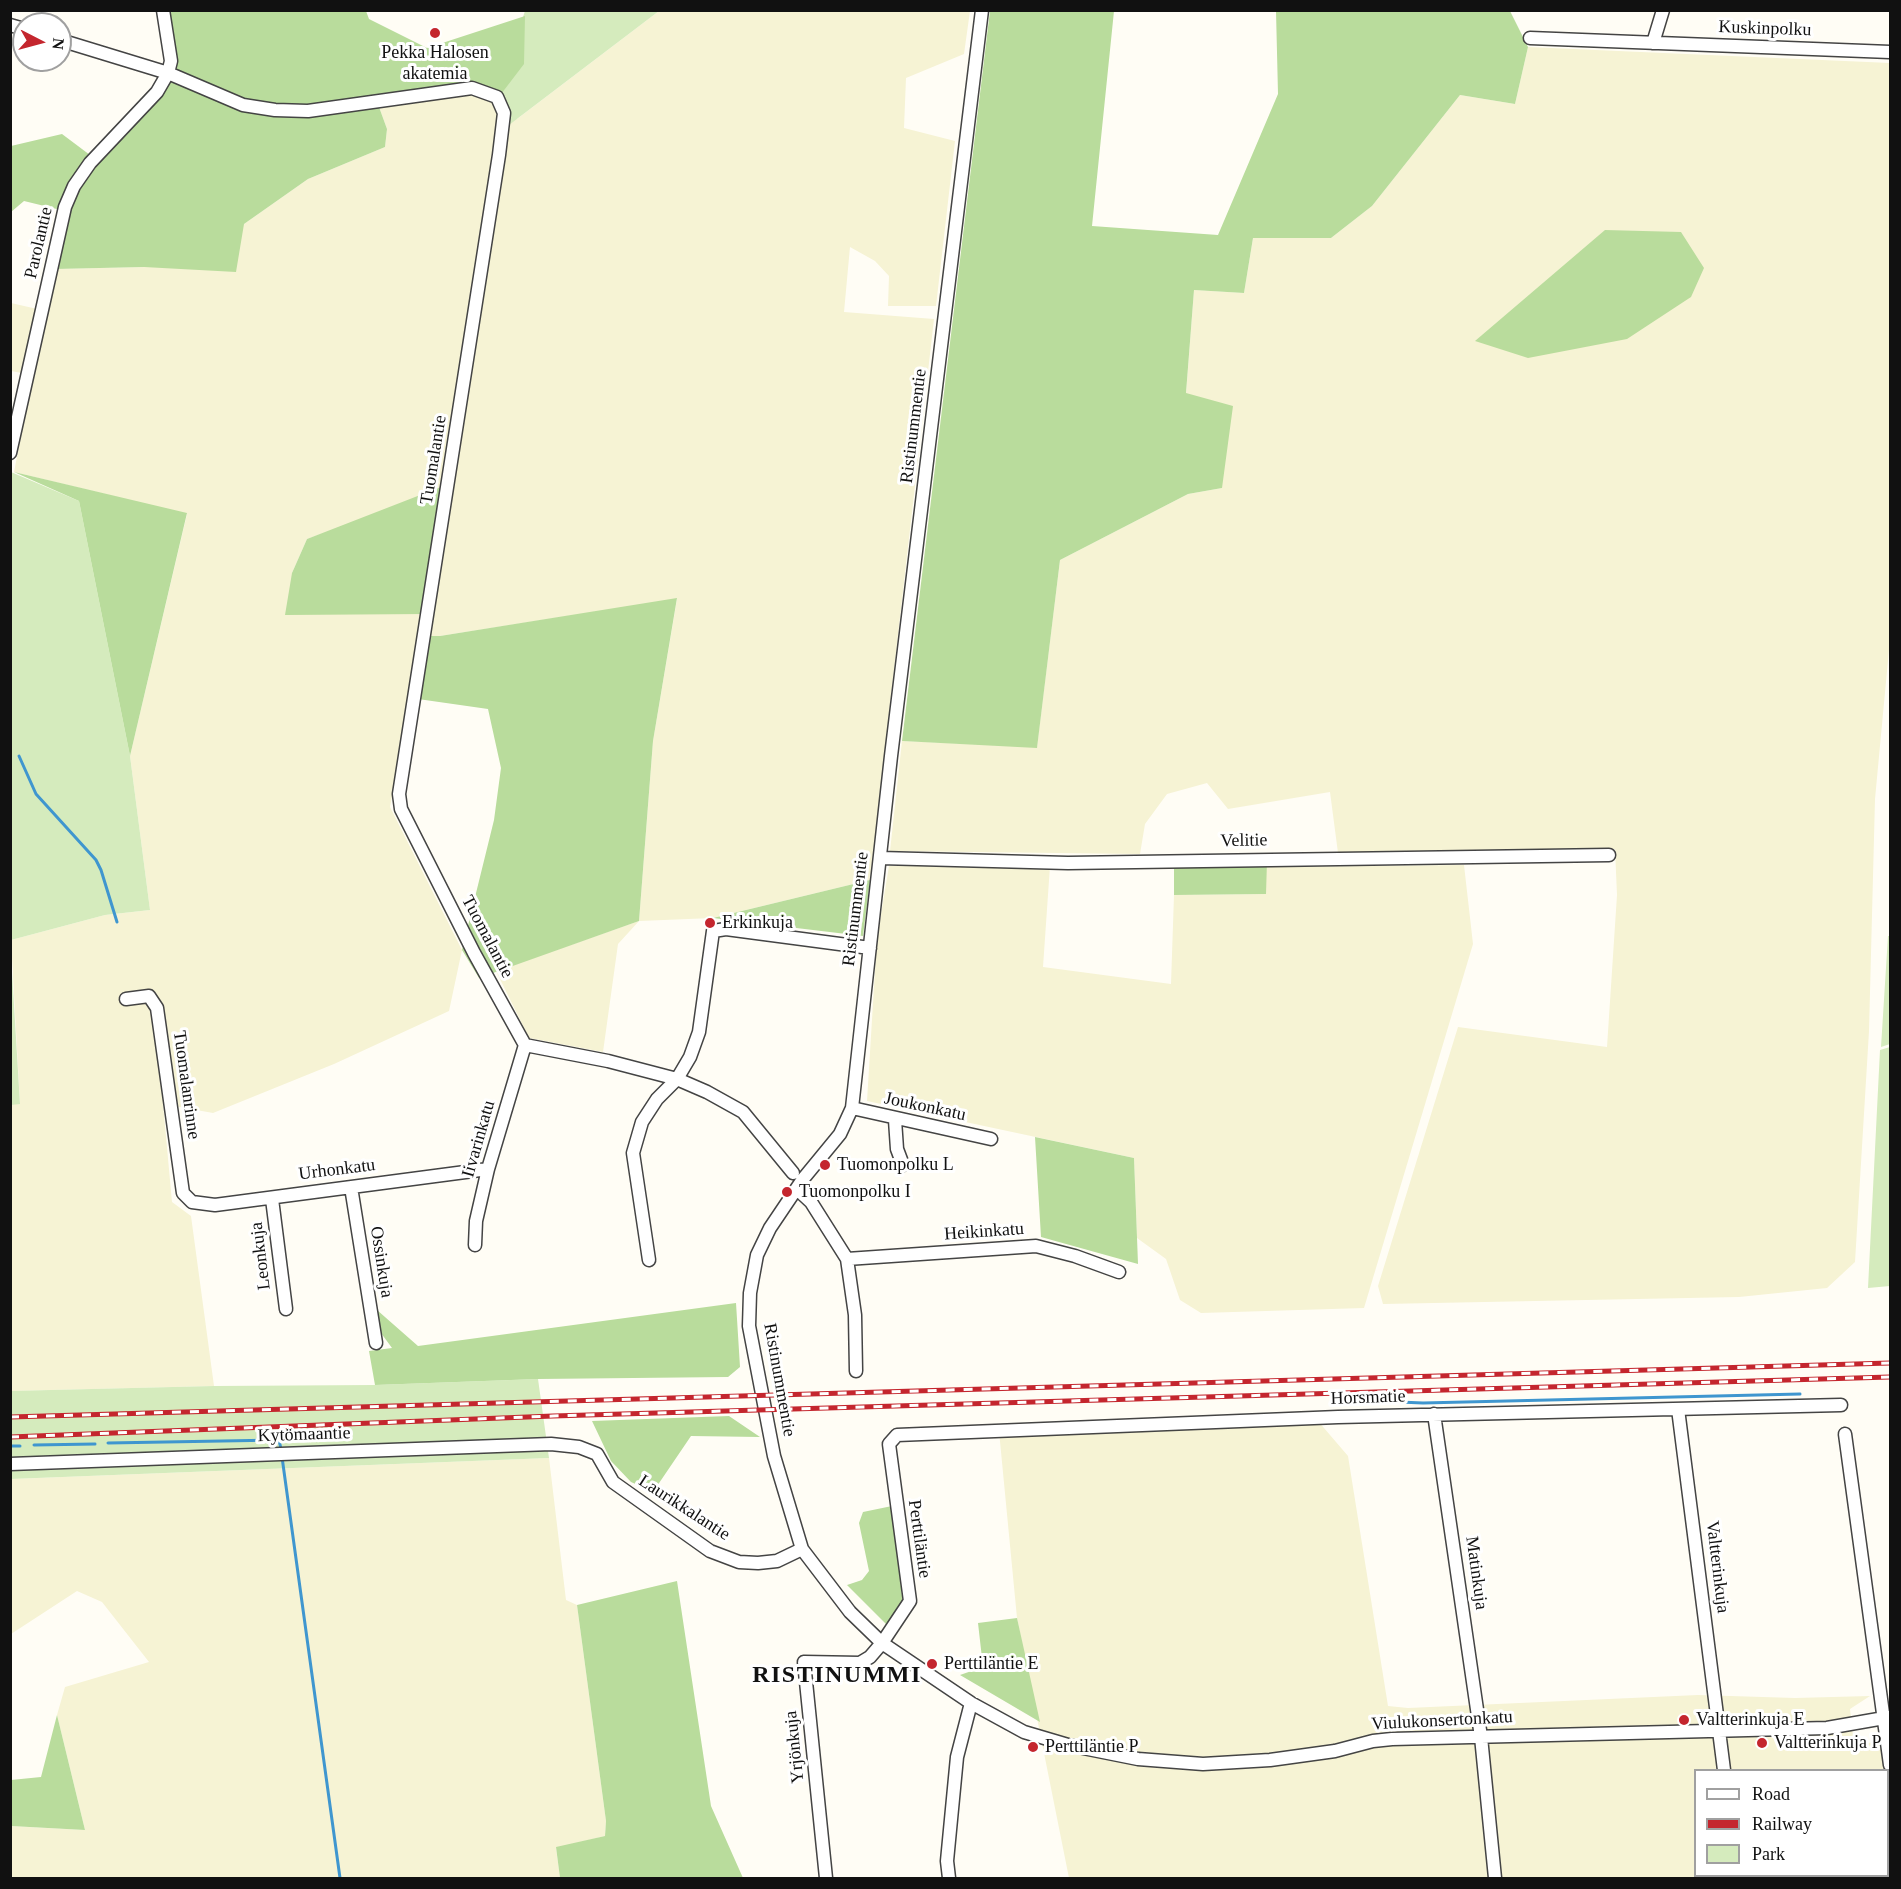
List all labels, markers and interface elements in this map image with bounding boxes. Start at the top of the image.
north arrow [12,12,72,72]
street label: Kuskinpolku [1718,17,1812,41]
marker: Pekka Halosen akatemia [428,26,442,40]
text: N [49,37,67,50]
place label: Pekka Halosen akatemia [381,42,489,84]
street label: Parolantie [20,205,58,281]
street label: Ristinummentie [896,368,932,484]
street label: Tuomalantie [416,414,452,506]
street label: Velitie [1220,830,1268,852]
street label: Ristinummentie [838,851,874,967]
street label: Tuomalantie [456,892,518,982]
place label: Erkinkuja [722,912,793,934]
marker: Erkinkuja [703,916,717,930]
street label: Tuomalanrinne [168,1029,204,1141]
street label: Joukonkatu [882,1088,968,1126]
street label: Iivarinkatu [458,1098,500,1180]
place label: Tuomonpolku L [837,1154,954,1176]
street label: Urhonkatu [297,1155,377,1185]
marker: Tuomonpolku L [818,1158,832,1172]
place label: Tuomonpolku I [799,1181,911,1203]
marker: Tuomonpolku I [780,1185,794,1199]
street label: Heikinkatu [943,1218,1025,1246]
street label: Leonkuja [246,1221,276,1291]
street label: Ossinkuja [365,1225,397,1299]
street label: Ristinummentie [758,1322,800,1438]
street label: Horsmatie [1330,1386,1406,1410]
street label: Kytömaantie [257,1423,351,1447]
street label: Laurikkalantie [634,1470,734,1546]
street label: Perttiläntie [903,1498,935,1580]
street label: Valtterinkuja [1701,1520,1733,1614]
street label: Matinkuja [1460,1535,1492,1611]
place label: Perttiläntie E [944,1653,1038,1675]
marker: Perttiläntie E [925,1657,939,1671]
district label: RISTINUMMI [752,1662,922,1690]
street label: Viulukonsertonkatu [1371,1707,1513,1735]
place label: Valtterinkuja E [1696,1709,1804,1731]
street label: Yrjönkuja [780,1710,810,1784]
marker: Valtterinkuja E [1677,1713,1691,1727]
place label: Valtterinkuja P [1774,1732,1881,1754]
place label: Perttiläntie P [1045,1736,1138,1758]
marker: Valtterinkuja P [1755,1736,1769,1750]
marker: Perttiläntie P [1026,1740,1040,1754]
legend [1694,1769,1889,1877]
text: Road [1752,1784,1790,1804]
text: Railway [1752,1814,1812,1834]
text: Park [1752,1844,1785,1864]

